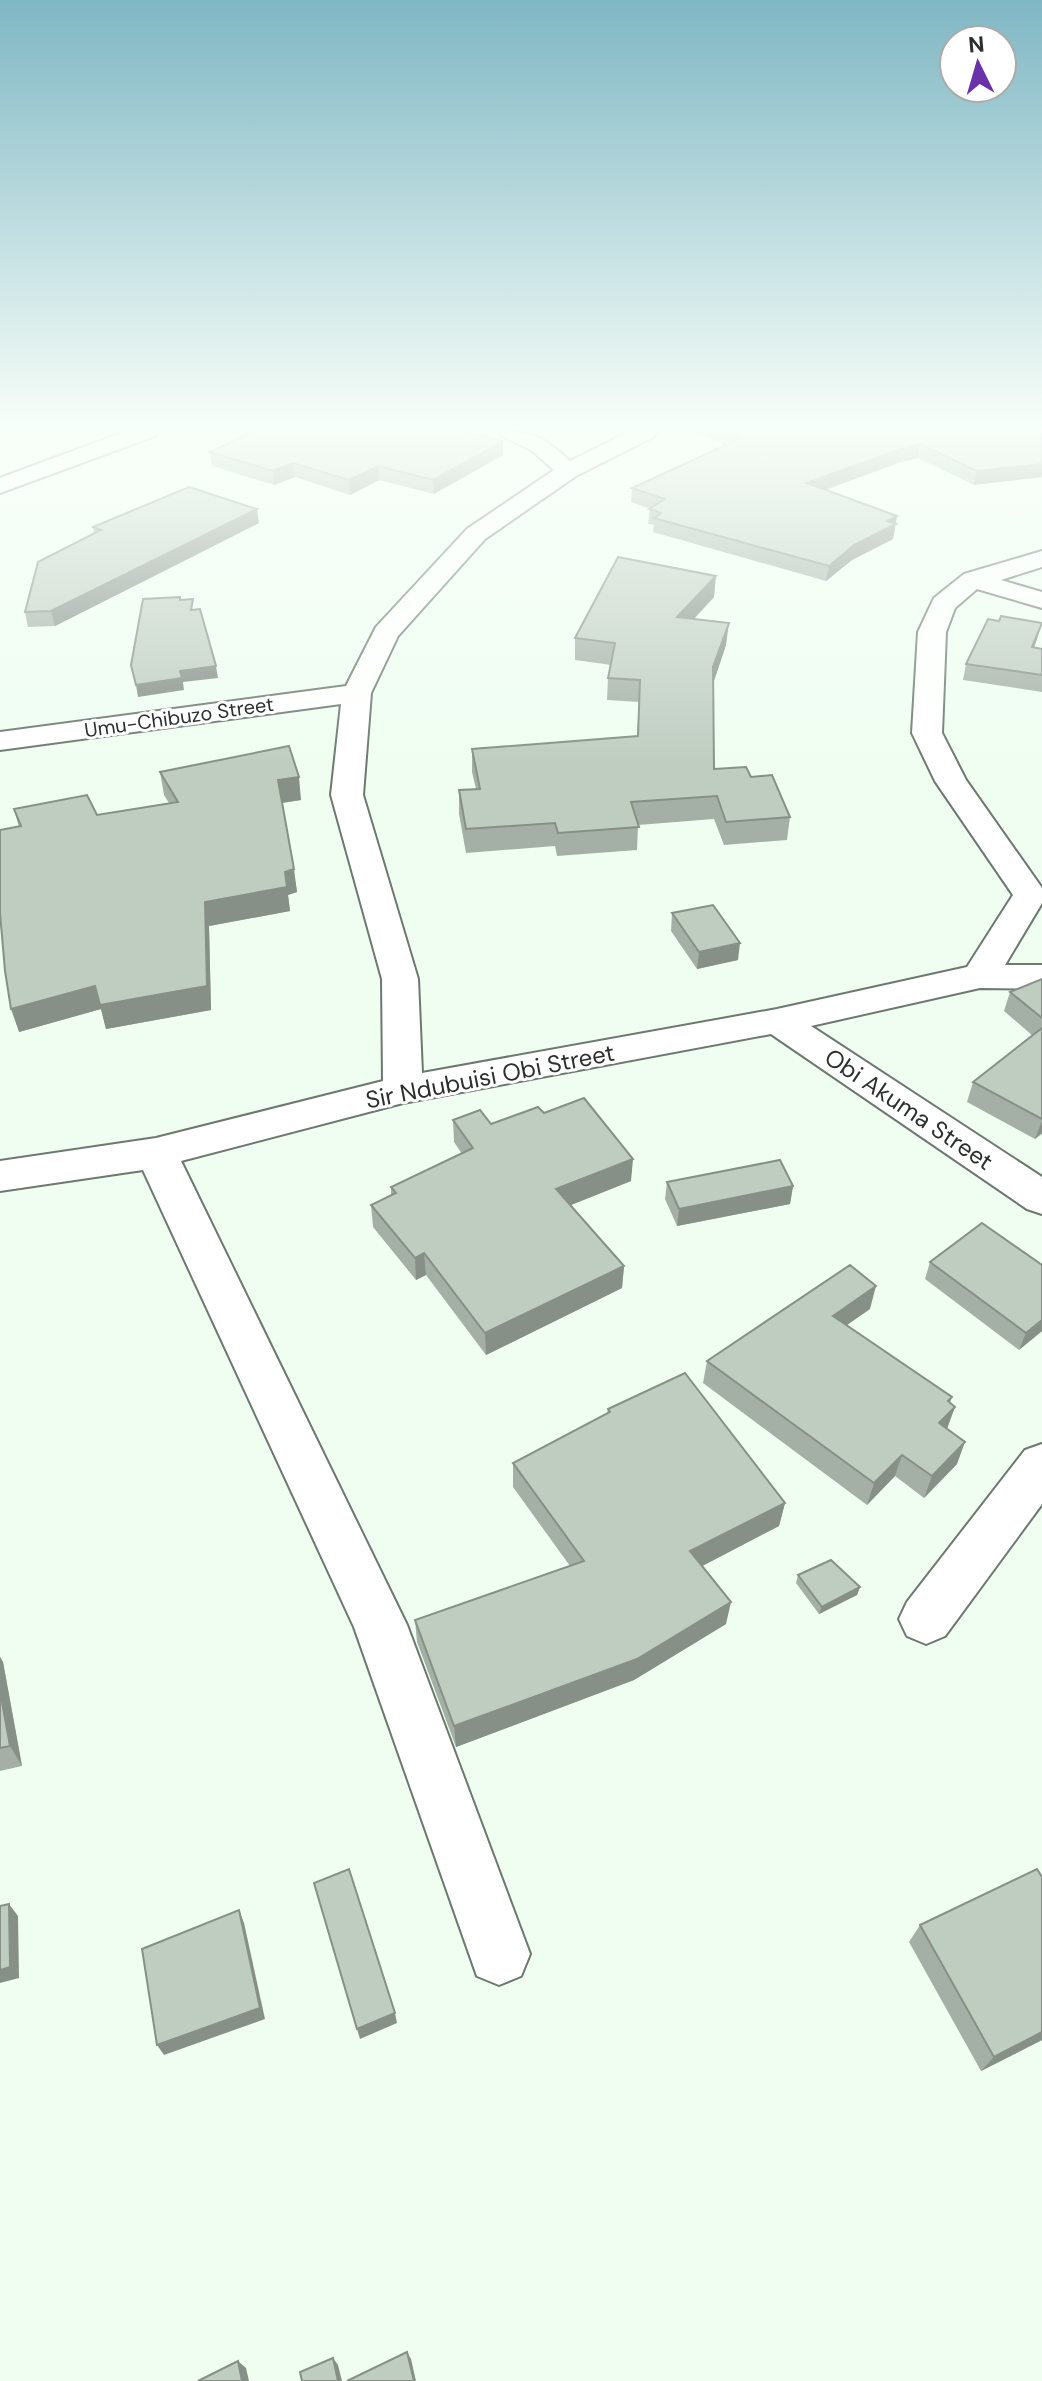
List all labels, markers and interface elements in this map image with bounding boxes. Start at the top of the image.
north arrow [938,24,1018,104]
text: N [967,29,986,60]
street label: Umu-Chibuzo Street [83,691,275,743]
street label: Sir Ndubuisi Obi Street [363,1037,617,1115]
street label: Obi Akuma Street [819,1041,999,1177]

